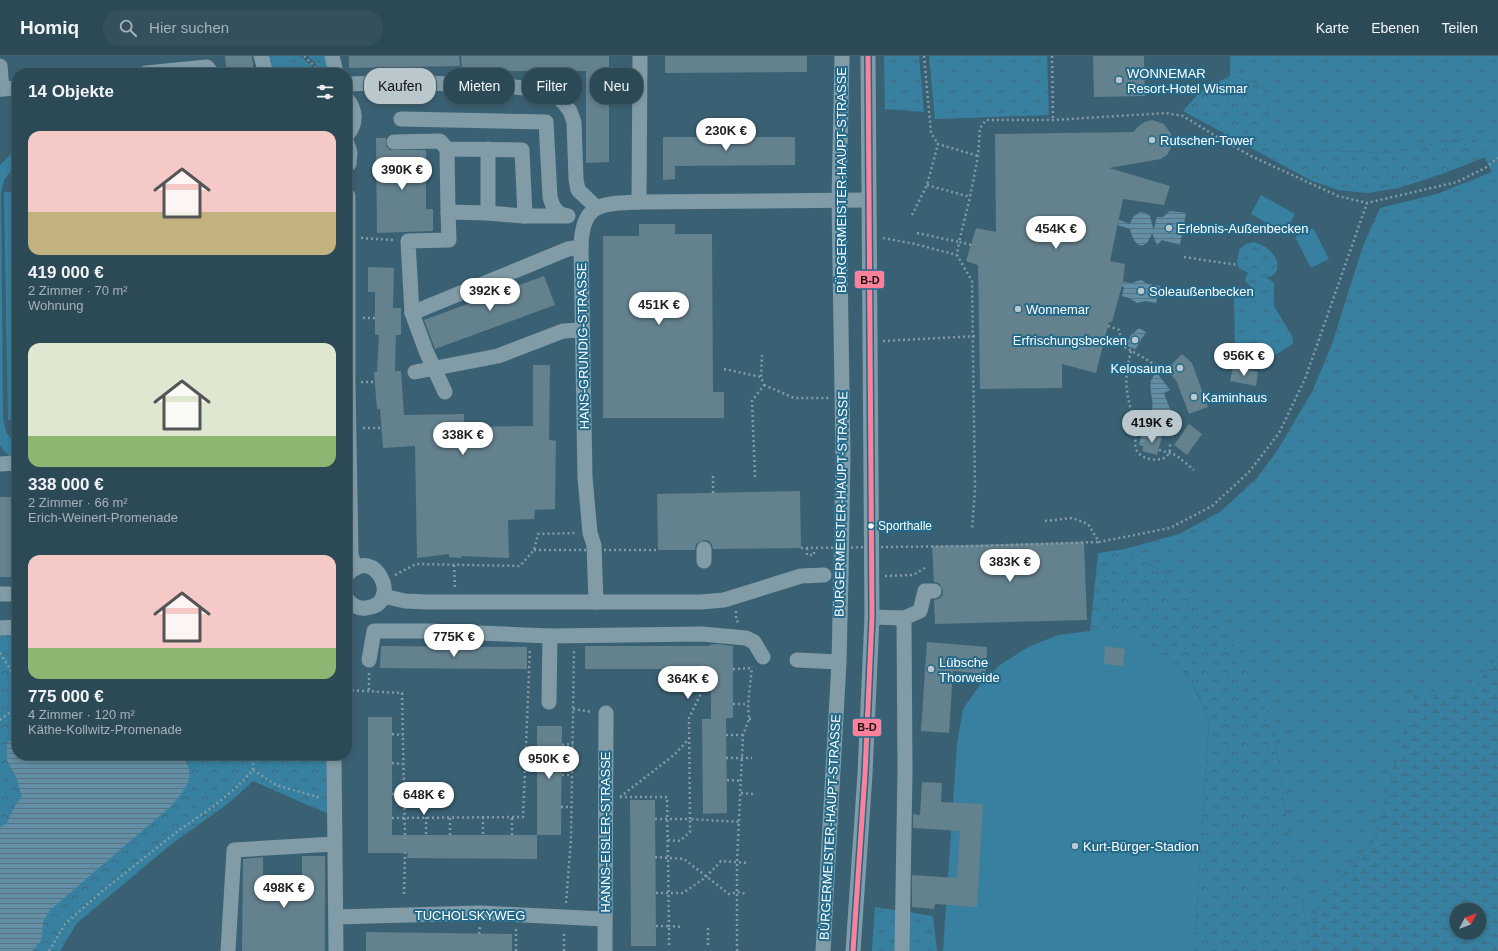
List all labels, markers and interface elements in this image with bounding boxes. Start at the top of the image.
search box [103,10,383,46]
text: Homiq [20,17,79,38]
icon: search [117,17,139,39]
text: Hier suchen [149,19,229,36]
text: Karte [1316,20,1349,36]
text: Ebenen [1371,20,1419,36]
text: Teilen [1441,20,1478,36]
place label: WONNEMAR Resort-Hotel Wismar [1127,66,1248,96]
street label: BÜRGERMEISTER-HAUPT-STRASSE [834,67,849,293]
chip: Kaufen [364,68,436,104]
chip: Mieten [444,68,514,104]
chip: Filter [522,68,582,104]
chip: Neu [590,68,643,104]
marker: WONNEMAR Resort-Hotel Wismar [1114,75,1124,85]
icon: filters [314,81,336,103]
text: 14 Objekte [28,82,114,101]
pin: 230K € [693,118,759,152]
text: 230K € [705,123,747,138]
place label: Rutschen-Tower [1160,133,1255,148]
marker: Rutschen-Tower [1147,135,1157,145]
icon: home [146,157,218,229]
pin: 390K € [369,157,435,191]
text: 390K € [381,162,423,177]
pin: 454K € [1023,216,1089,250]
text: 454K € [1035,221,1077,236]
place label: Erlebnis-Außenbecken [1177,221,1309,236]
marker: Erlebnis-Außenbecken [1164,223,1174,233]
street label: HANS-GRUNDIG-STRASSE [574,262,592,430]
text: 419 000 € [28,263,104,282]
line badge: B-D [854,270,885,289]
text: B-D [860,274,880,286]
pin: 392K € [457,278,523,312]
text: 2 Zimmer · 70 m² [28,283,128,298]
text: 392K € [469,283,511,298]
place label: Soleaußenbecken [1149,284,1254,299]
marker: Soleaußenbecken [1136,286,1146,296]
pin: 451K € [626,292,692,326]
text: 451K € [638,297,680,312]
text: Wohnung [28,298,83,313]
place label: Wonnemar [1026,302,1090,317]
marker: Wonnemar [1013,304,1023,314]
place label: Erfrischungsbecken [1013,333,1127,348]
marker: Erfrischungsbecken [1130,335,1140,345]
pin: 956K € [1211,343,1277,377]
text: 956K € [1223,348,1265,363]
place label: Kelosauna [1111,361,1173,376]
marker: Kelosauna [1175,363,1185,373]
icon: home [146,369,218,441]
place label: Kaminhaus [1202,390,1268,405]
street label: BÜRGERMEISTER-HAUPT-STRASSE [832,391,850,617]
marker: Kaminhaus [1189,392,1199,402]
pin: 419K € [1119,410,1185,444]
text: 419K € [1131,415,1173,430]
pin: 338K € [430,422,496,456]
text: 338K € [442,427,484,442]
text: 338 000 € [28,475,104,494]
text: 2 Zimmer · 66 m² [28,495,128,510]
text: Erich-Weinert-Promenade [28,510,178,525]
place label: Sporthalle [878,519,932,533]
marker: Sporthalle [866,521,876,531]
pin: 383K € [977,549,1043,583]
text: 383K € [989,554,1031,569]
icon: home [146,581,218,653]
pin: 775K € [421,624,487,658]
text: 775K € [433,629,475,644]
place label: Lübsche Thorweide [939,655,1000,685]
marker: Lübsche Thorweide [926,664,936,674]
pin: 364K € [655,666,721,700]
text: 364K € [667,671,709,686]
text: 775 000 € [28,687,104,706]
text: 4 Zimmer · 120 m² [28,707,135,722]
street label: BÜRGERMEISTER-HAUPT-STRASSE [817,713,843,940]
line badge: B-D [852,718,882,737]
text: B-D [857,721,877,733]
text: Käthe-Kollwitz-Promenade [28,722,182,737]
pin: 950K € [516,746,582,780]
text: 950K € [528,751,570,766]
street label: HANNS-EISLER-STRASSE [598,751,613,913]
pin: 648K € [391,782,457,816]
text: 648K € [403,787,445,802]
place label: Kurt-Bürger-Stadion [1083,839,1199,854]
marker: Kurt-Bürger-Stadion [1070,841,1080,851]
pin: 498K € [251,875,317,909]
text: 498K € [263,880,305,895]
north arrow [1450,903,1486,939]
map controls [1450,903,1486,939]
street label: TUCHOLSKYWEG [415,908,525,923]

